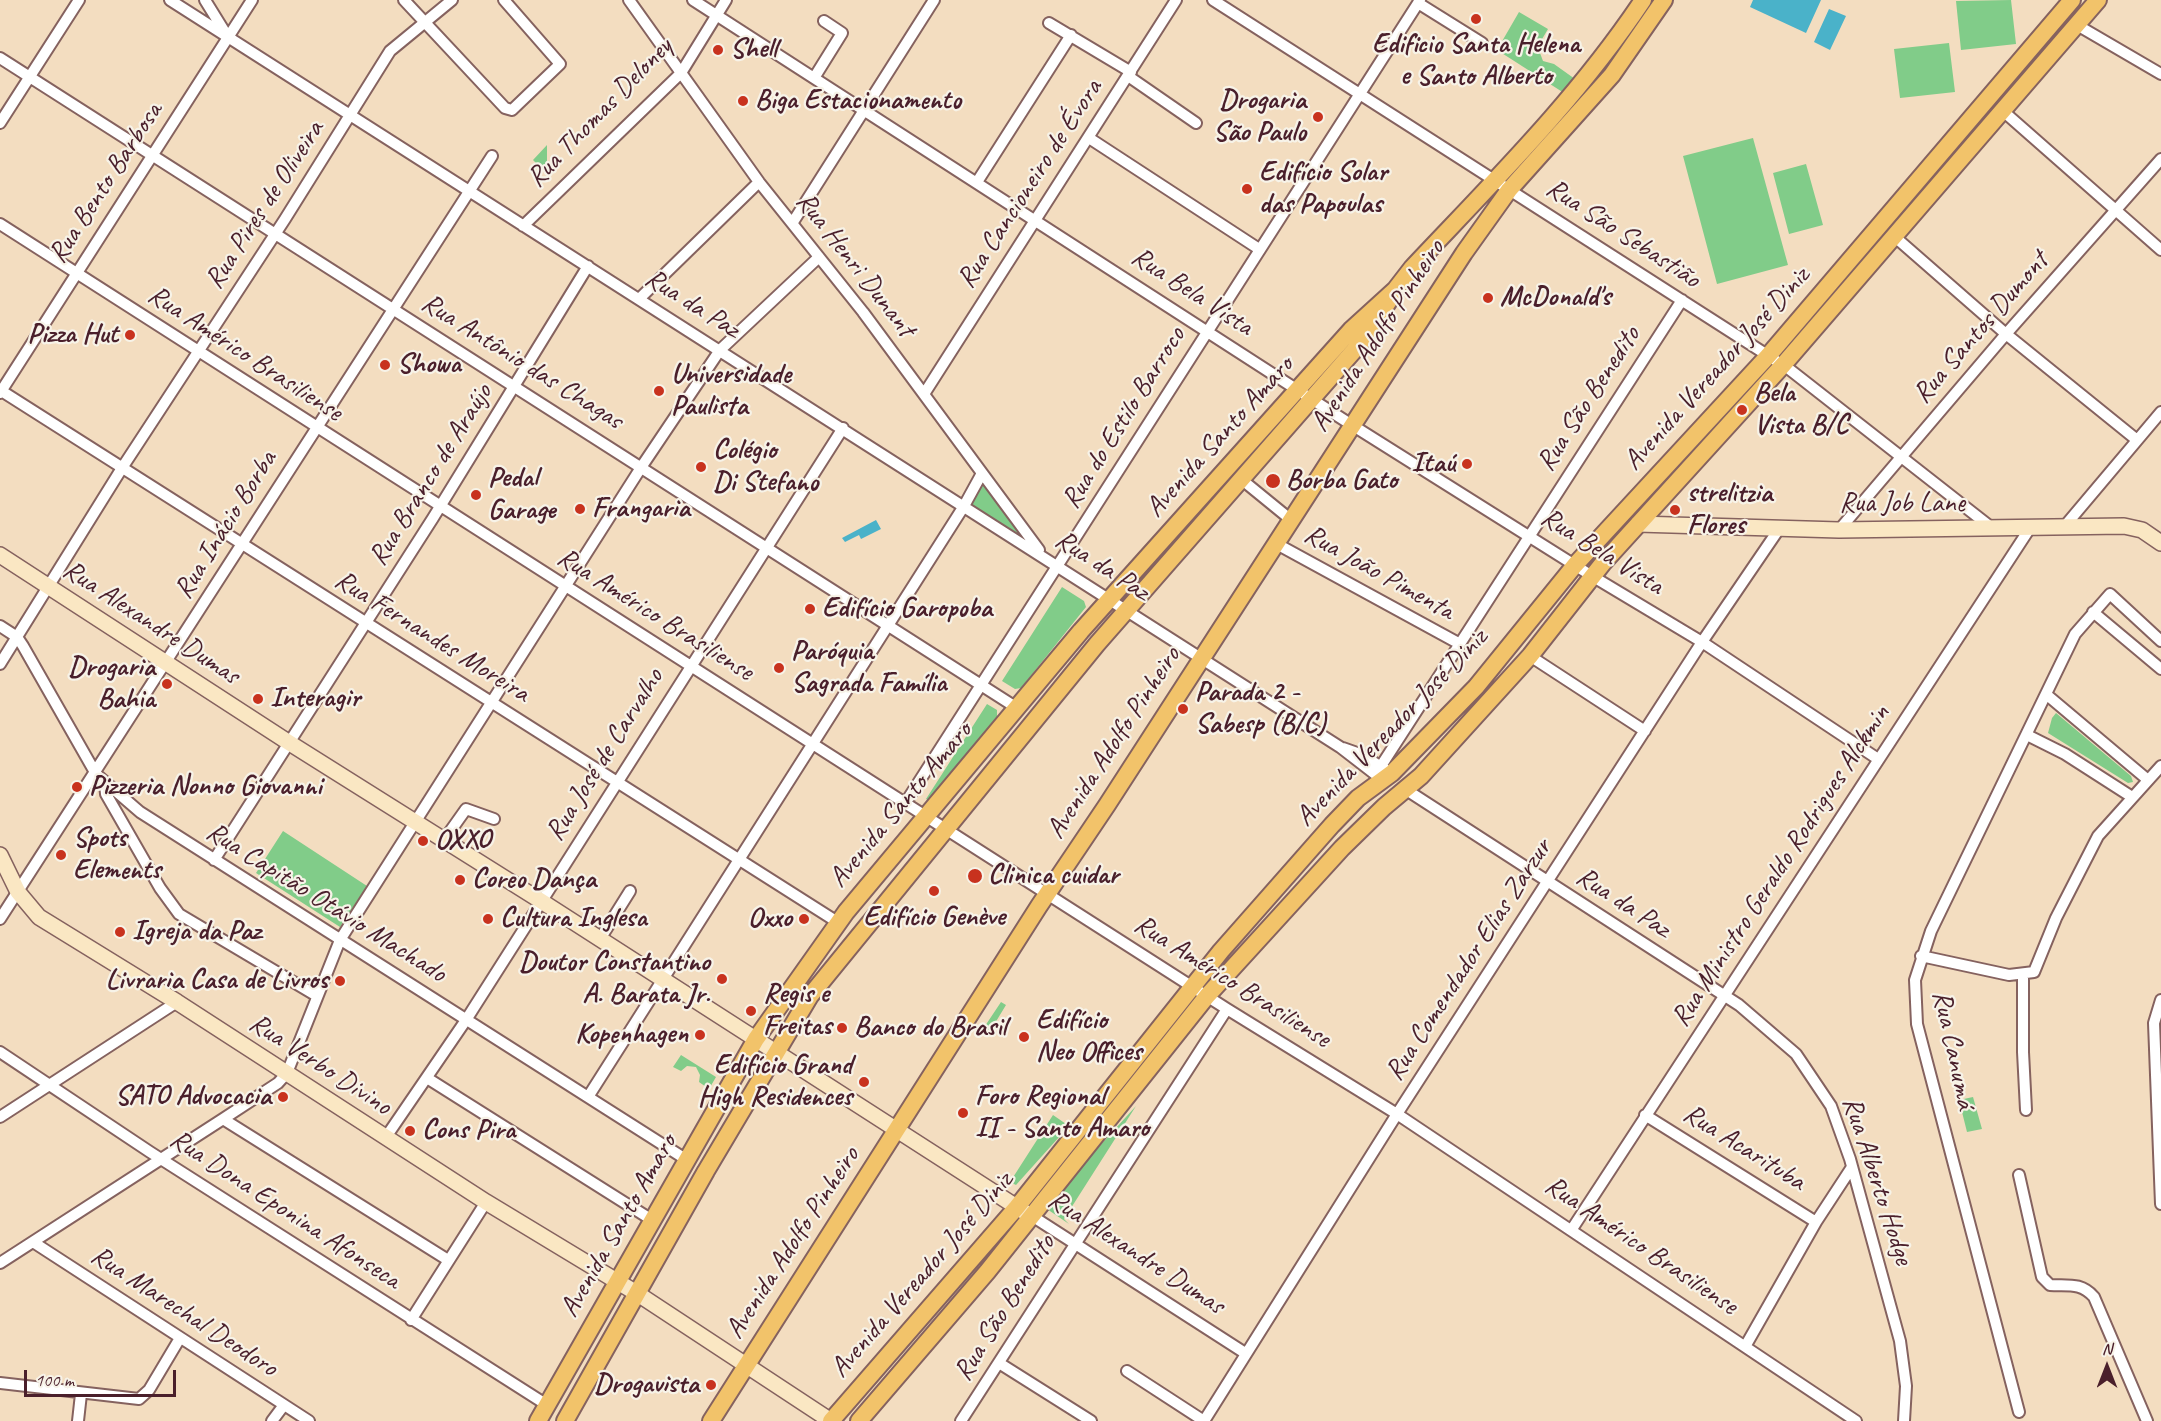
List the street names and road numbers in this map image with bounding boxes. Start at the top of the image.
street label: Rua Thomas Deloney [520,31,680,195]
street label: Rua Cancioneiro de Évora [950,73,1110,295]
street label: Rua Bento Barbosa [42,96,170,270]
street label: Rua Pires de Oliveira [198,115,332,295]
street label: Rua São Sebastião [1540,172,1706,296]
street label: Rua Henri Dunant [788,186,922,344]
street label: Avenida Adolfo Pinheiro [1303,234,1453,438]
street label: Rua Bela Vista [1125,240,1259,344]
street label: Rua Santos Dumont [1906,245,2056,411]
street label: Avenida Vereador José Diniz [1617,260,1817,478]
street label: Rua da Paz [638,262,746,346]
street label: Rua Américo Brasiliense [141,279,349,429]
street label: Rua Antônio das Chagas [415,286,629,438]
street label: Rua São Benedito [1530,320,1648,478]
street label: Rua do Estilo Barroco [1055,321,1193,515]
street label: Avenida Santo Amaro [1139,349,1301,525]
street label: Rua Branco de Araújo [362,378,500,572]
street label: Rua Inácio Borba [167,445,285,605]
street label: Rua Job Lane [1839,487,1965,521]
street label: Rua Bela Vista [1534,501,1670,603]
street label: Rua João Pimenta [1298,518,1460,628]
street label: Rua da Paz [1049,523,1155,609]
street label: Rua Américo Brasiliense [551,541,759,689]
street label: Rua Alexandre Dumas [56,553,246,693]
street label: Rua Fernandes Moreira [328,563,536,711]
street label: Avenida Vereador José Diniz [1289,622,1495,834]
street label: Avenida Adolfo Pinheiro [1039,641,1189,845]
street label: Rua José de Carvalho [539,663,671,847]
street label: Rua Ministro Geraldo Rodrigues Alckmin [1664,699,1898,1033]
street label: Avenida Santo Amaro [822,716,980,894]
street label: Rua Capitão Otávio Machado [200,815,452,991]
street label: Rua Comendador Elias Zarzur [1378,833,1560,1087]
street label: Rua da Paz [1570,860,1676,946]
street label: Rua Américo Brasiliense [1128,908,1336,1056]
street label: Rua Canumá [1924,988,1982,1112]
street label: Rua Verbo Divino [243,1007,397,1123]
street label: Rua Alberto Hodge [1834,1093,1920,1269]
street label: Rua Acarituba [1677,1097,1811,1199]
street label: Rua Dona Eponina Afonseca [163,1123,407,1297]
street label: Avenida Santo Amaro [553,1129,685,1323]
street label: Avenida Adolfo Pinheiro [718,1141,868,1345]
street label: Avenida Vereador José Diniz [823,1165,1021,1385]
street label: Rua Américo Brasiliense [1538,1169,1744,1323]
street label: Rua Alexandre Dumas [1041,1183,1231,1323]
street label: Rua São Benedito [947,1229,1063,1387]
street label: Rua Marechal Deodoro [84,1239,284,1385]

